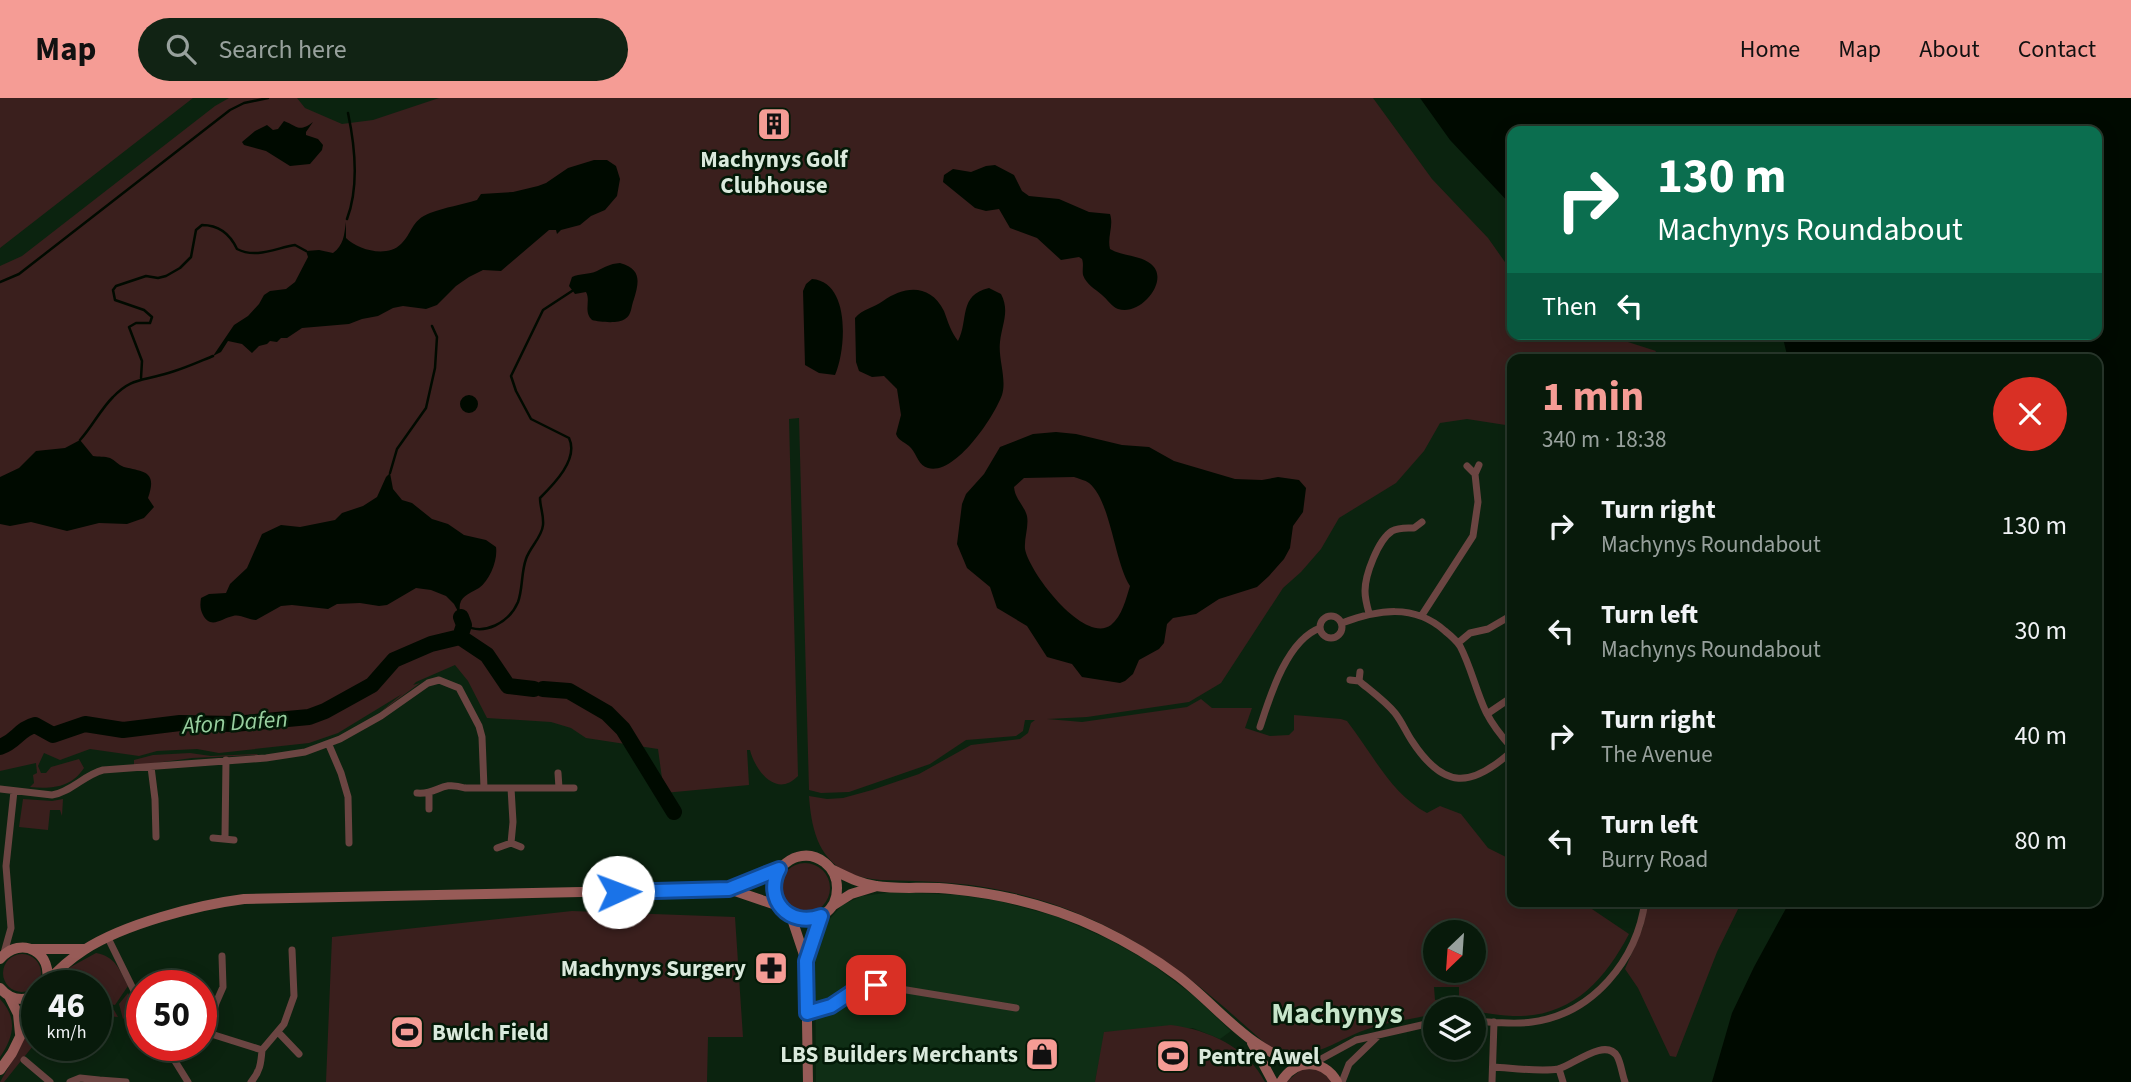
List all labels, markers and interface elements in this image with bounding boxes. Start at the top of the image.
search box [138,18,628,81]
text: Map [35,26,96,73]
icon: search [162,30,200,68]
text: Search here [218,31,347,68]
text: Home [1740,32,1800,67]
text: Map [1838,32,1881,67]
text: About [1919,32,1980,67]
text: Contact [2018,32,2096,67]
building icon: Machynys Golf Clubhouse [755,105,793,143]
text: 130 m [1657,142,1786,212]
place label: Machynys Golf Clubhouse [700,143,849,202]
icon: right [1542,154,1633,245]
text: Machynys Roundabout [1657,207,1963,253]
icon: left [1611,287,1649,325]
text: Then [1542,288,1597,325]
text: 1 min [1542,367,1644,427]
button: close [1993,377,2067,451]
text: 340 m · 18:38 [1542,423,1666,456]
text: Turn right [1601,491,1716,528]
icon: right [1542,507,1580,545]
text: 130 m [2001,507,2067,544]
text: Machynys Roundabout [1601,528,1821,561]
text: Turn left [1601,596,1698,633]
icon: left [1542,612,1580,650]
text: 30 m [2014,612,2067,649]
text: Machynys Roundabout [1601,633,1821,666]
water label: Afon Dafen [179,701,289,744]
text: Turn right [1601,701,1716,738]
icon: right [1542,717,1580,755]
text: 40 m [2014,717,2067,754]
text: The Avenue [1601,738,1713,771]
text: Turn left [1601,806,1698,843]
icon: left [1542,822,1580,860]
text: 80 m [2014,822,2067,859]
text: Burry Road [1601,843,1708,876]
position arrow [581,855,655,929]
north arrow [1423,920,1486,984]
map controls [1423,920,1486,1060]
pharmacy icon: Machynys Surgery [752,949,790,987]
place label: Machynys Surgery [561,952,746,985]
pin [846,955,906,1015]
icon: arrive [857,966,895,1004]
speed limit sign: 50 [126,970,217,1061]
text: 46 [48,981,85,1031]
district label: Machynys [1271,992,1403,1035]
button: layers [1423,997,1486,1060]
sports icon: Bwlch Field [388,1013,426,1051]
place label: Bwlch Field [432,1016,549,1049]
text: km/h [47,1020,86,1045]
shop icon: LBS Builders Merchants [1023,1035,1061,1073]
sports icon: Pentre Awel [1154,1037,1192,1075]
place label: LBS Builders Merchants [780,1038,1018,1071]
place label: Pentre Awel [1198,1040,1320,1073]

